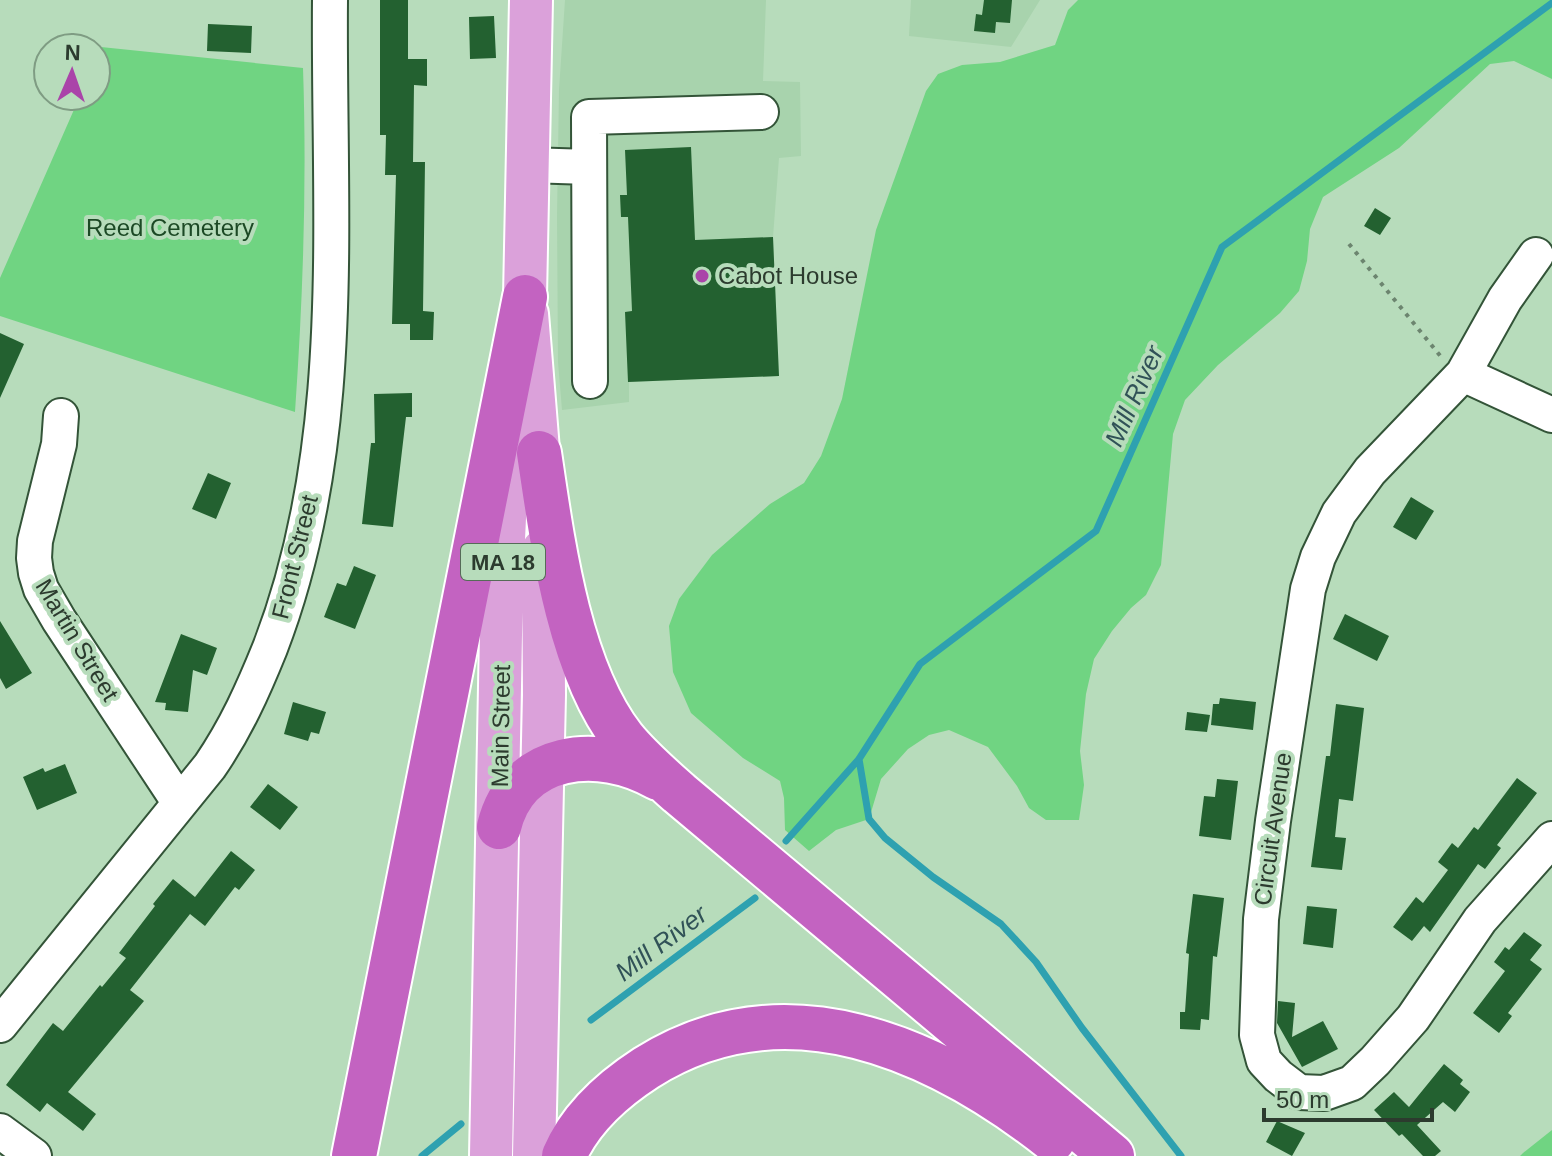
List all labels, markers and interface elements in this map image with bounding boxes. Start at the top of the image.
north arrow [32,32,112,112]
text: N [64,40,81,65]
park label: Reed Cemetery [86,214,254,241]
place label: Cabot House [718,262,858,289]
marker: Cabot House [693,267,711,285]
water label: Mill River [1099,340,1170,451]
street label: Front Street [266,492,323,622]
road number: MA 18 [461,544,545,580]
street label: Martin Street [30,574,125,706]
street label: Main Street [486,664,515,788]
street label: Circuit Avenue [1248,751,1297,907]
water label: Mill River [609,898,714,987]
scale bar [1264,1072,1432,1122]
text: 50 m [1276,1086,1329,1113]

